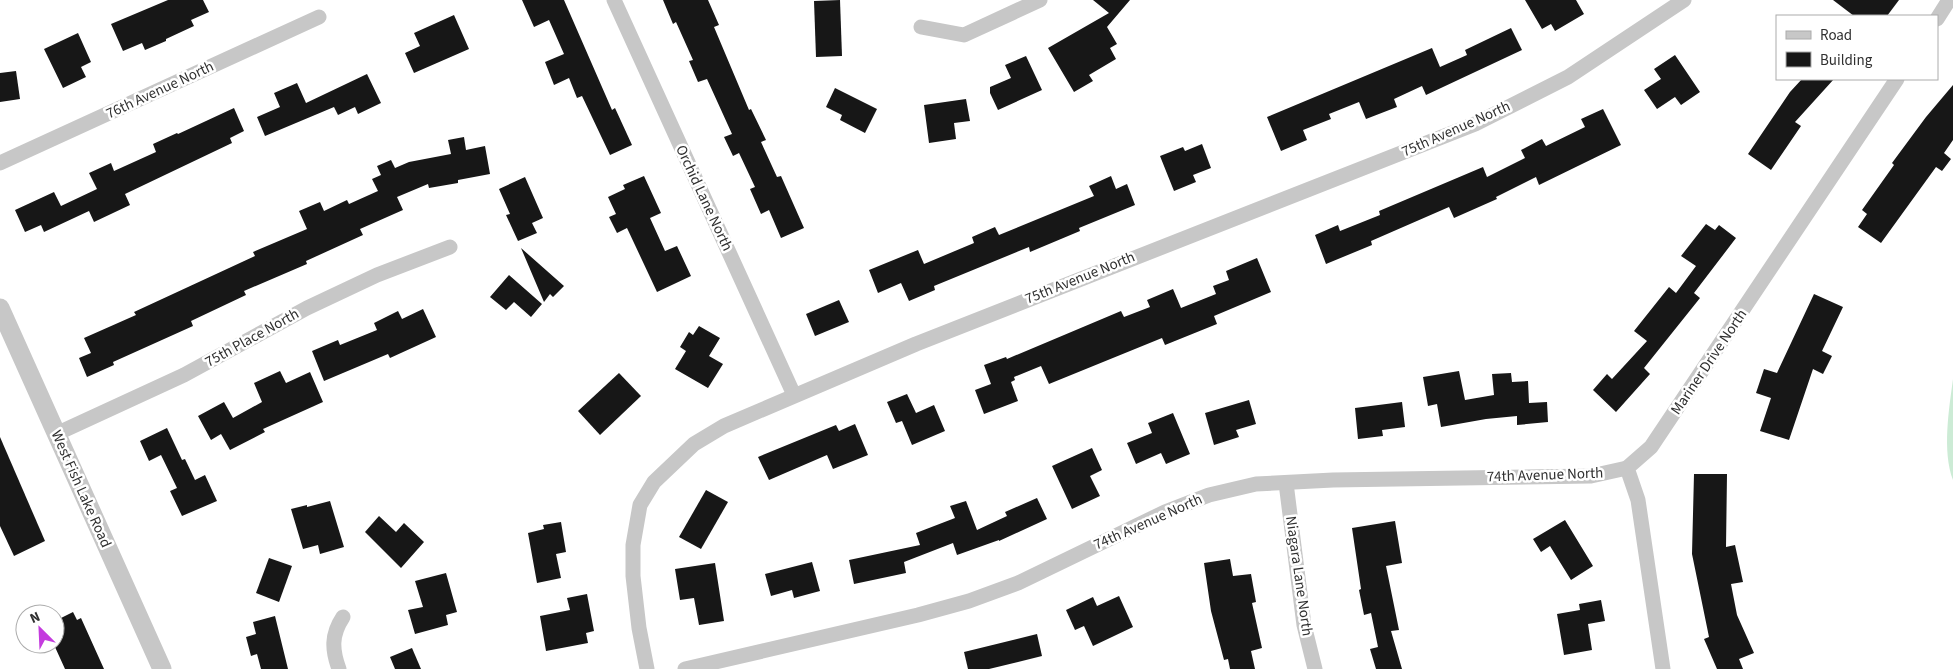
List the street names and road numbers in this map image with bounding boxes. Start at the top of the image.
street label: 76th Avenue North [103,56,217,124]
street label: 75th Avenue North [1398,96,1514,162]
street label: Orchid Lane North [670,142,738,254]
street label: 75th Avenue North [1022,246,1138,310]
street label: 75th Place North [201,304,303,372]
street label: Mariner Drive North [1666,305,1752,419]
street label: West Fish Lake Road [46,427,116,551]
street label: 74th Avenue North [1486,462,1604,488]
street label: 74th Avenue North [1090,489,1206,555]
street label: Niagara Lane North [1280,515,1318,637]

